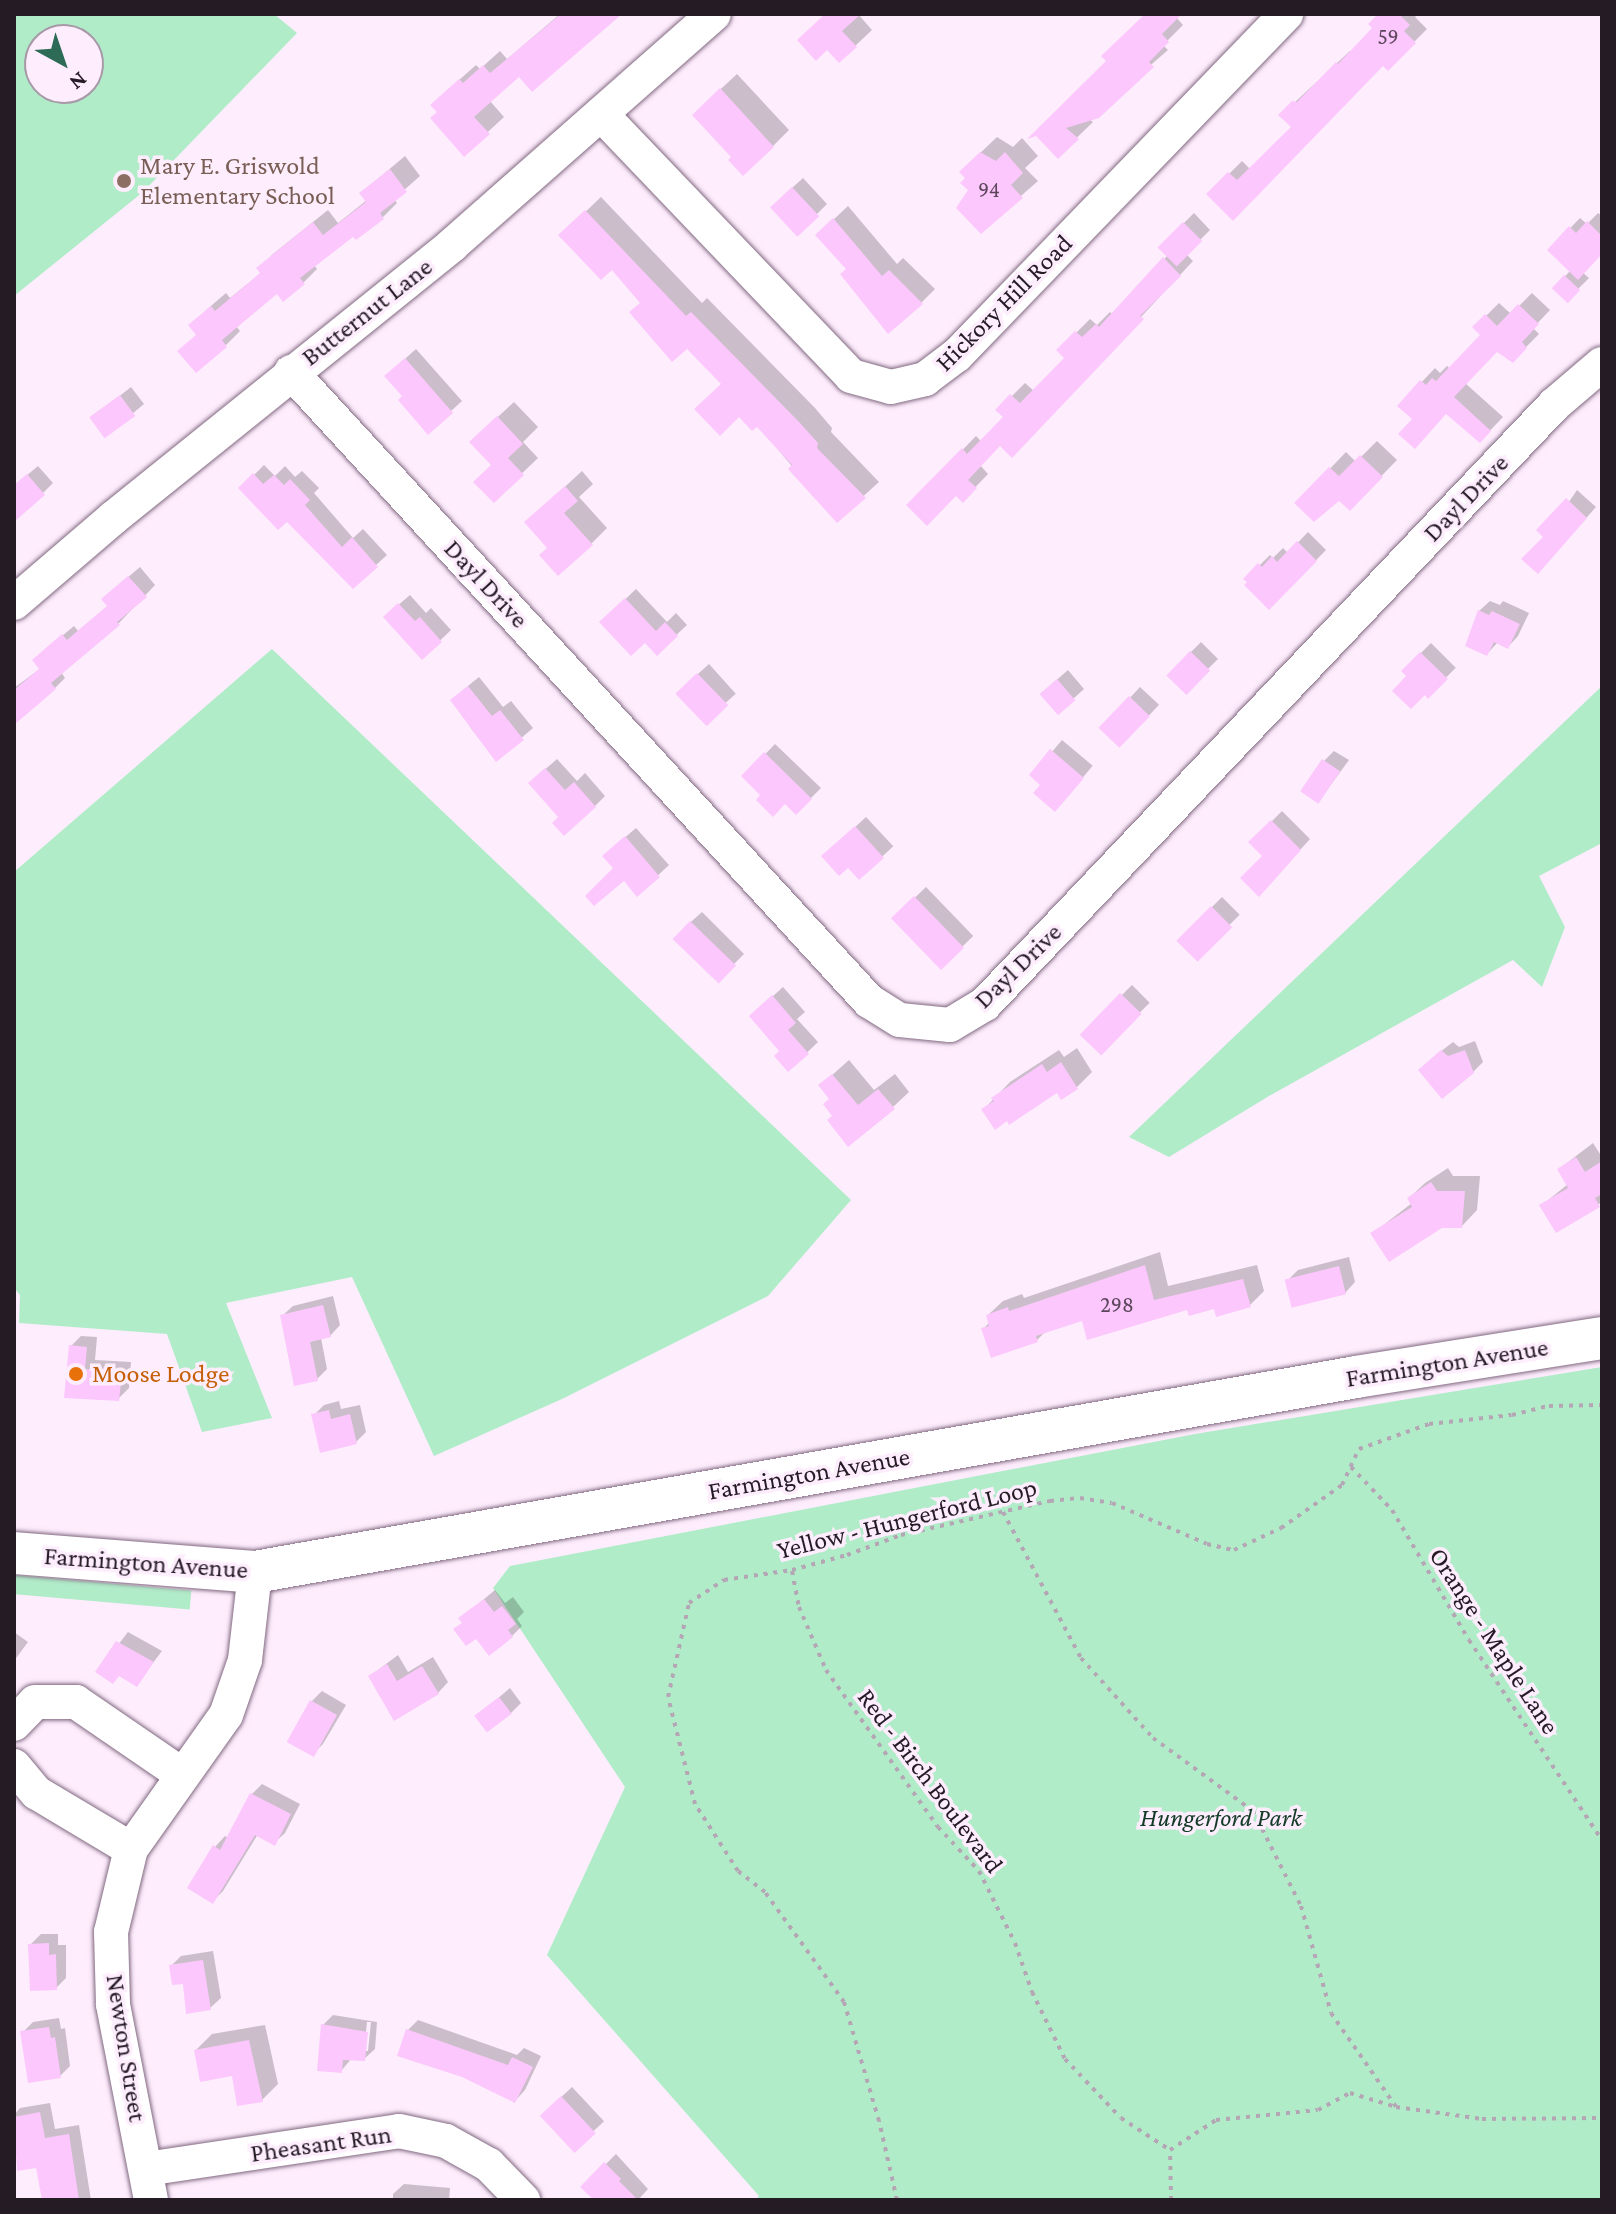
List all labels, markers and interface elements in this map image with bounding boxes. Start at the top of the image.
north arrow [24,24,104,104]
house number: 59 [1377,24,1399,50]
text: N [65,67,92,96]
place label: Mary E. Griswold Elementary School [140,150,335,212]
marker: Mary E. Griswold Elementary School [115,172,133,190]
house number: 94 [978,177,1000,203]
street label: Hickory Hill Road [929,228,1079,378]
street label: Butternut Lane [295,251,439,373]
street label: Dayl Drive [1417,448,1515,548]
street label: Dayl Drive [437,533,535,635]
street label: Dayl Drive [968,917,1068,1015]
house number: 298 [1100,1292,1134,1318]
street label: Farmington Avenue [1344,1332,1550,1394]
place label: Moose Lodge [92,1358,229,1390]
marker: Moose Lodge [67,1365,85,1383]
street label: Farmington Avenue [706,1441,912,1507]
street label: Yellow - Hungerford Loop [774,1472,1040,1566]
street label: Farmington Avenue [43,1540,249,1586]
street label: Orange - Maple Lane [1422,1542,1566,1740]
street label: Red - Birch Boulevard [850,1683,1010,1879]
park label: Hungerford Park [1140,1802,1302,1834]
street label: Newton Street [99,1972,153,2124]
street label: Pheasant Run [249,2119,393,2169]

